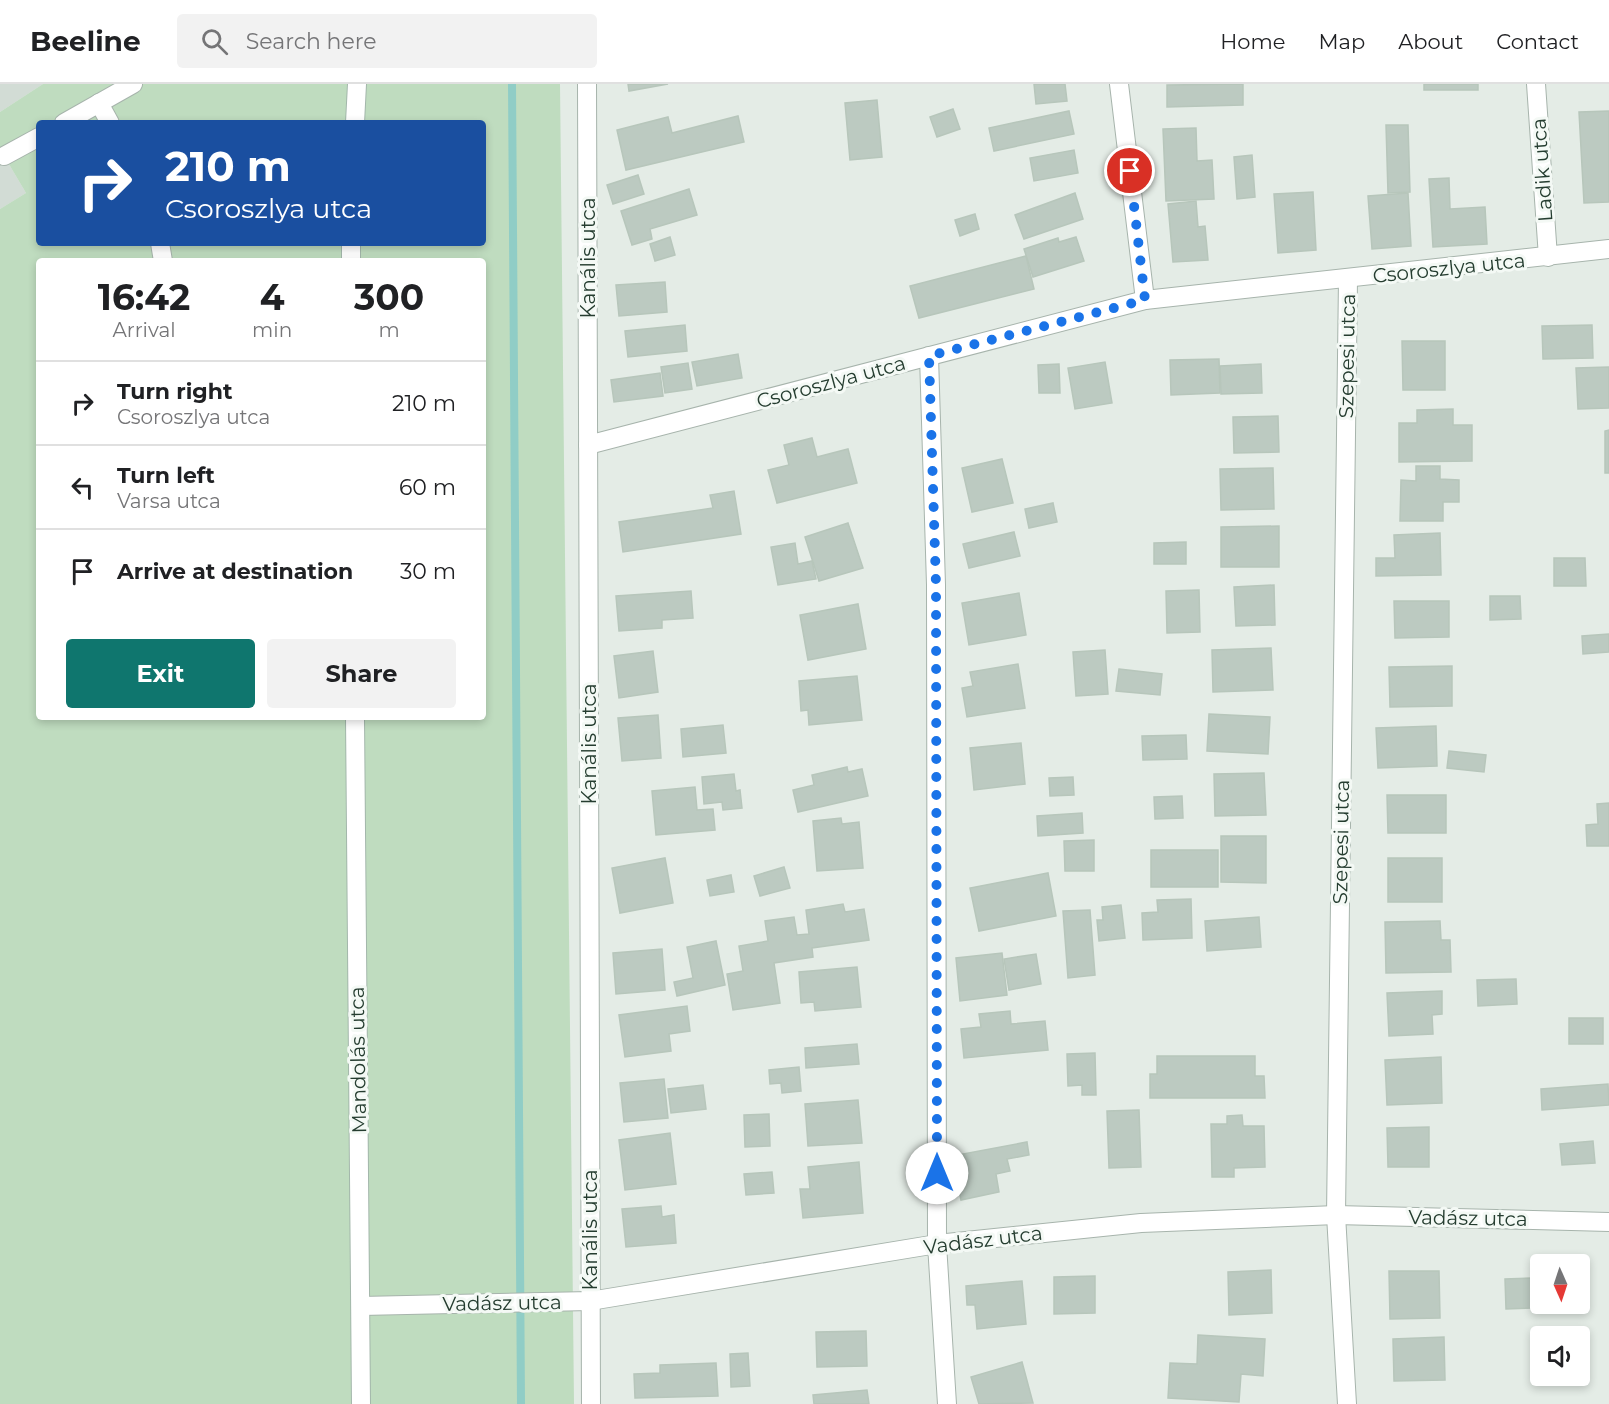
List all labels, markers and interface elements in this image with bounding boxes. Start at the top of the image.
search box [177,14,597,68]
text: Beeline [30,24,141,58]
icon: search [198,25,231,58]
text: Search here [246,28,377,55]
text: Home [1220,29,1285,54]
text: Map [1318,29,1365,54]
text: About [1398,29,1463,54]
text: Contact [1496,29,1579,54]
street label: Ladik utca [1526,117,1558,223]
text: 210 m [165,140,291,192]
icon: right [66,144,144,222]
pin [1104,145,1155,196]
icon: arrive [1113,154,1146,187]
text: Csoroszlya utca [165,192,372,225]
street label: Kanális utca [576,197,600,319]
street label: Csoroszlya utca [1371,248,1527,288]
text: 16:42 [98,275,190,319]
text: 4 [260,275,285,319]
text: 300 [354,275,424,319]
street label: Szepesi utca [1334,293,1360,419]
text: Arrival [113,318,176,342]
text: min [252,318,292,342]
text: m [378,318,400,342]
street label: Csoroszlya utca [754,351,908,413]
text: Turn right [117,378,232,405]
icon: right [66,387,99,420]
text: 210 m [392,390,456,417]
text: Csoroszlya utca [117,405,270,429]
text: Turn left [117,462,215,489]
icon: left [66,471,99,504]
text: 60 m [399,474,456,501]
text: Varsa utca [117,489,221,513]
icon: arrive [66,555,99,588]
text: Arrive at destination [117,558,353,585]
text: 30 m [400,558,456,585]
button: Exit [66,639,255,708]
button: Share [267,639,456,708]
street label: Kanális utca [577,683,601,805]
street label: Szepesi utca [1328,779,1354,905]
street label: Mandolás utca [345,986,371,1134]
position arrow [905,1141,969,1205]
street label: Kanális utca [578,1169,602,1291]
street label: Vadász utca [1408,1205,1528,1231]
street label: Vadász utca [922,1221,1044,1259]
north arrow [1530,1254,1590,1314]
map controls [1530,1254,1590,1386]
street label: Vadász utca [442,1290,562,1316]
button: sound [1530,1326,1590,1386]

